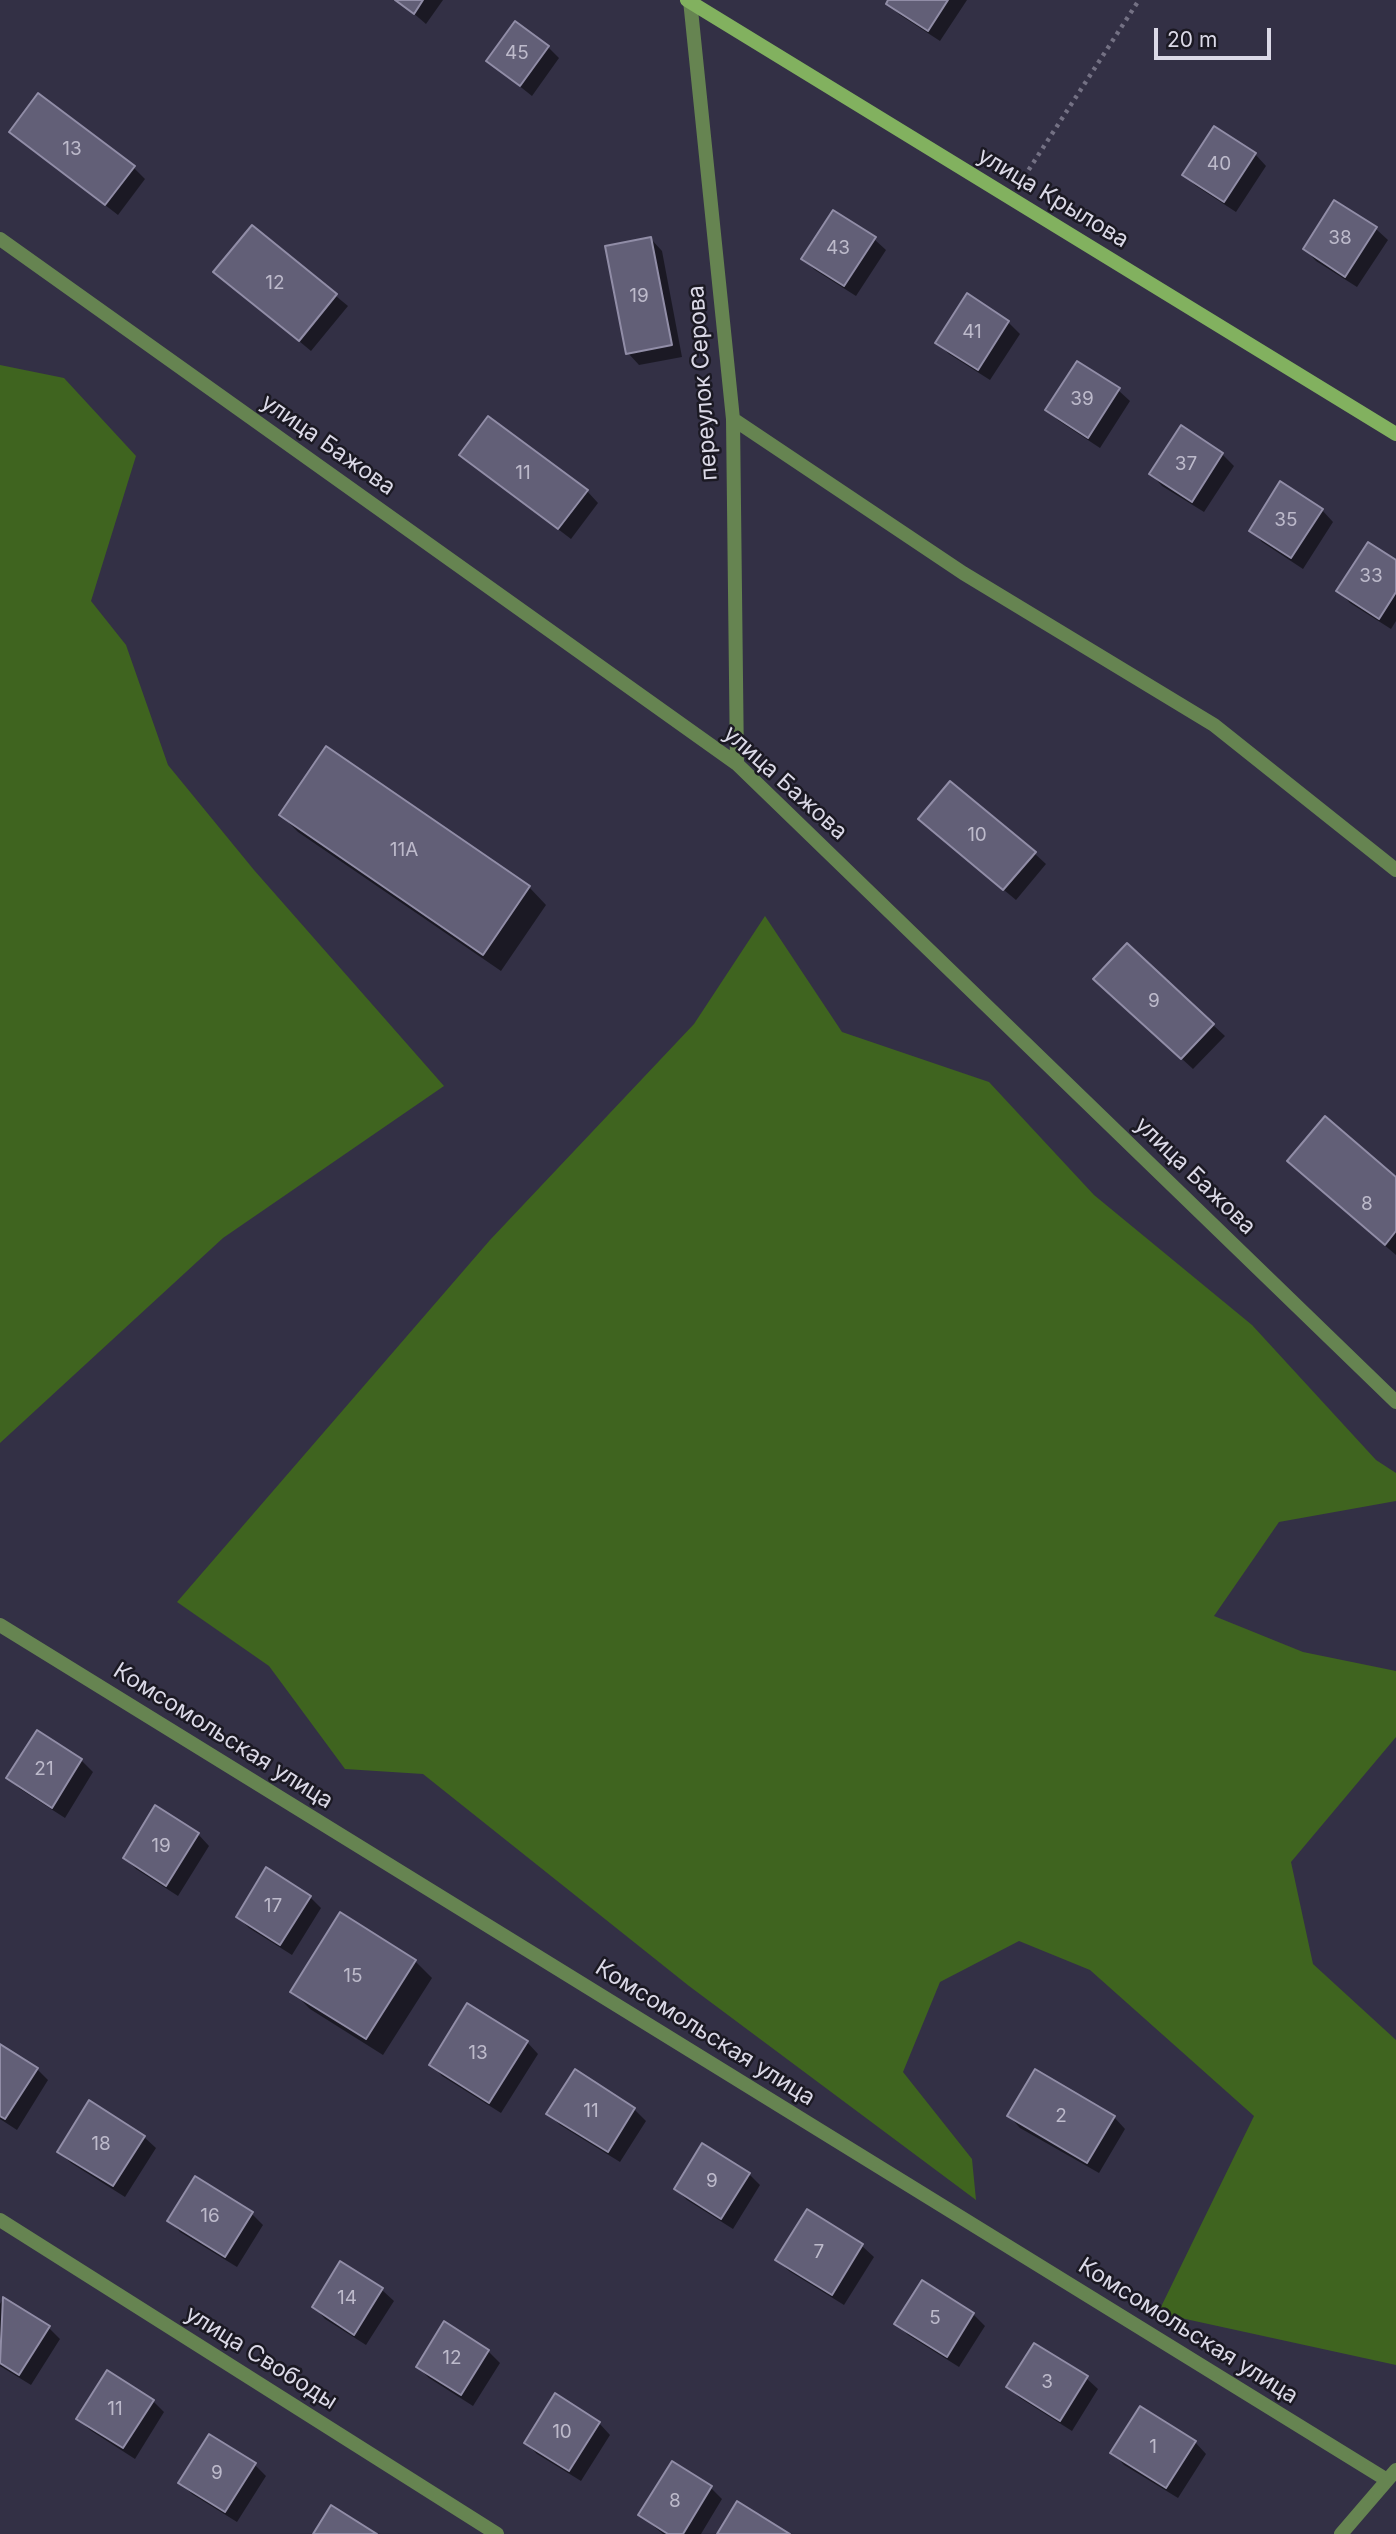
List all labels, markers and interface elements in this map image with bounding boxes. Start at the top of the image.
scale bar [1158,14,1275,58]
text: 20 m [1167,27,1217,52]
house number: 45 [505,42,529,64]
house number: 13 [62,138,82,160]
street label: улица Крылова [973,142,1133,254]
house number: 40 [1207,153,1231,175]
house number: 38 [1328,227,1352,249]
house number: 43 [826,237,850,259]
house number: 12 [265,272,285,294]
street label: переулок Серова [682,284,724,482]
house number: 19 [629,285,649,307]
house number: 41 [962,321,982,343]
house number: 39 [1070,388,1094,410]
street label: улица Бажова [256,389,400,501]
house number: 37 [1175,453,1197,475]
house number: 11 [515,462,531,484]
house number: 35 [1274,509,1298,531]
house number: 33 [1359,565,1383,587]
street label: улица Бажова [717,720,853,846]
house number: 10 [967,824,987,846]
house number: 11А [390,839,418,861]
house number: 9 [1148,990,1160,1012]
street label: улица Бажова [1129,1111,1261,1241]
house number: 8 [1361,1193,1373,1215]
street label: Комсомольская улица [108,1657,338,1815]
house number: 21 [34,1758,54,1780]
house number: 19 [151,1835,171,1857]
house number: 17 [264,1895,282,1917]
street label: Комсомольская улица [590,1954,820,2112]
house number: 15 [343,1965,363,1987]
house number: 13 [468,2042,488,2064]
house number: 11 [583,2100,599,2122]
house number: 2 [1055,2105,1067,2127]
house number: 18 [91,2133,111,2155]
house number: 9 [706,2170,718,2192]
house number: 16 [200,2205,220,2227]
house number: 7 [814,2241,824,2263]
street label: Комсомольская улица [1073,2252,1303,2410]
house number: 14 [337,2287,357,2309]
street label: улица Свободы [180,2300,342,2416]
house number: 5 [929,2307,941,2329]
house number: 12 [442,2347,462,2369]
house number: 3 [1041,2371,1053,2393]
house number: 11 [107,2398,123,2420]
house number: 10 [552,2421,572,2443]
house number: 1 [1149,2436,1157,2458]
house number: 9 [211,2462,223,2484]
house number: 8 [669,2490,681,2512]

